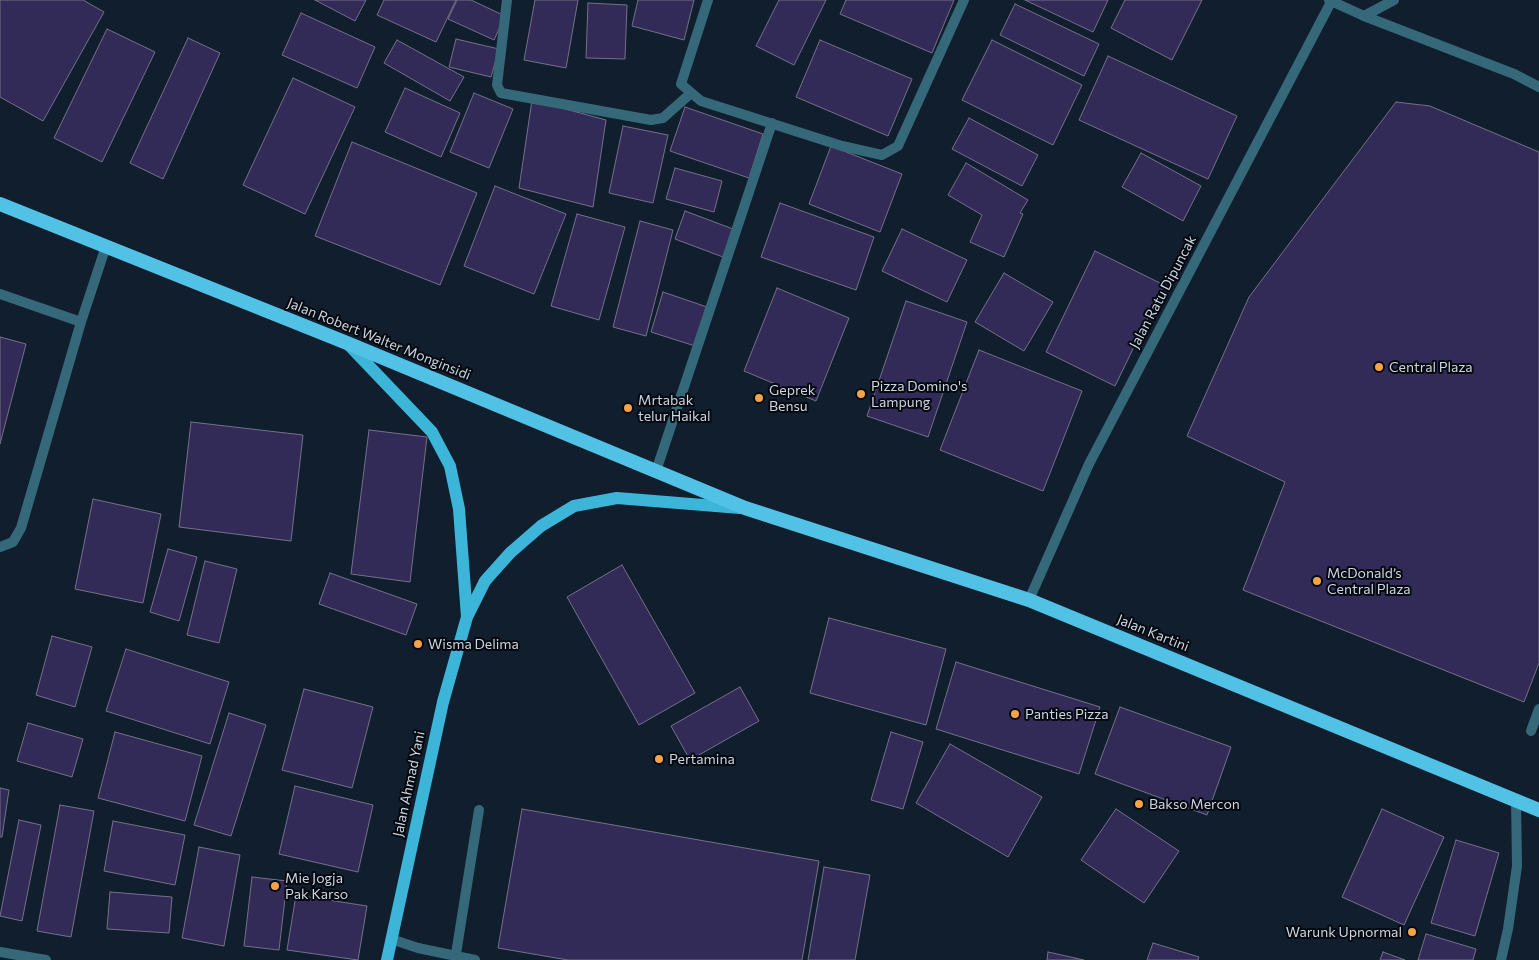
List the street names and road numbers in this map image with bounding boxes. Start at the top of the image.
street label: Jalan Ratu Dipuncak [1126,233,1200,351]
street label: Jalan Robert Walter Monginsidi [285,294,473,384]
street label: Jalan Kartini [1115,611,1191,655]
street label: Jalan Ahmad Yani [390,730,428,838]

